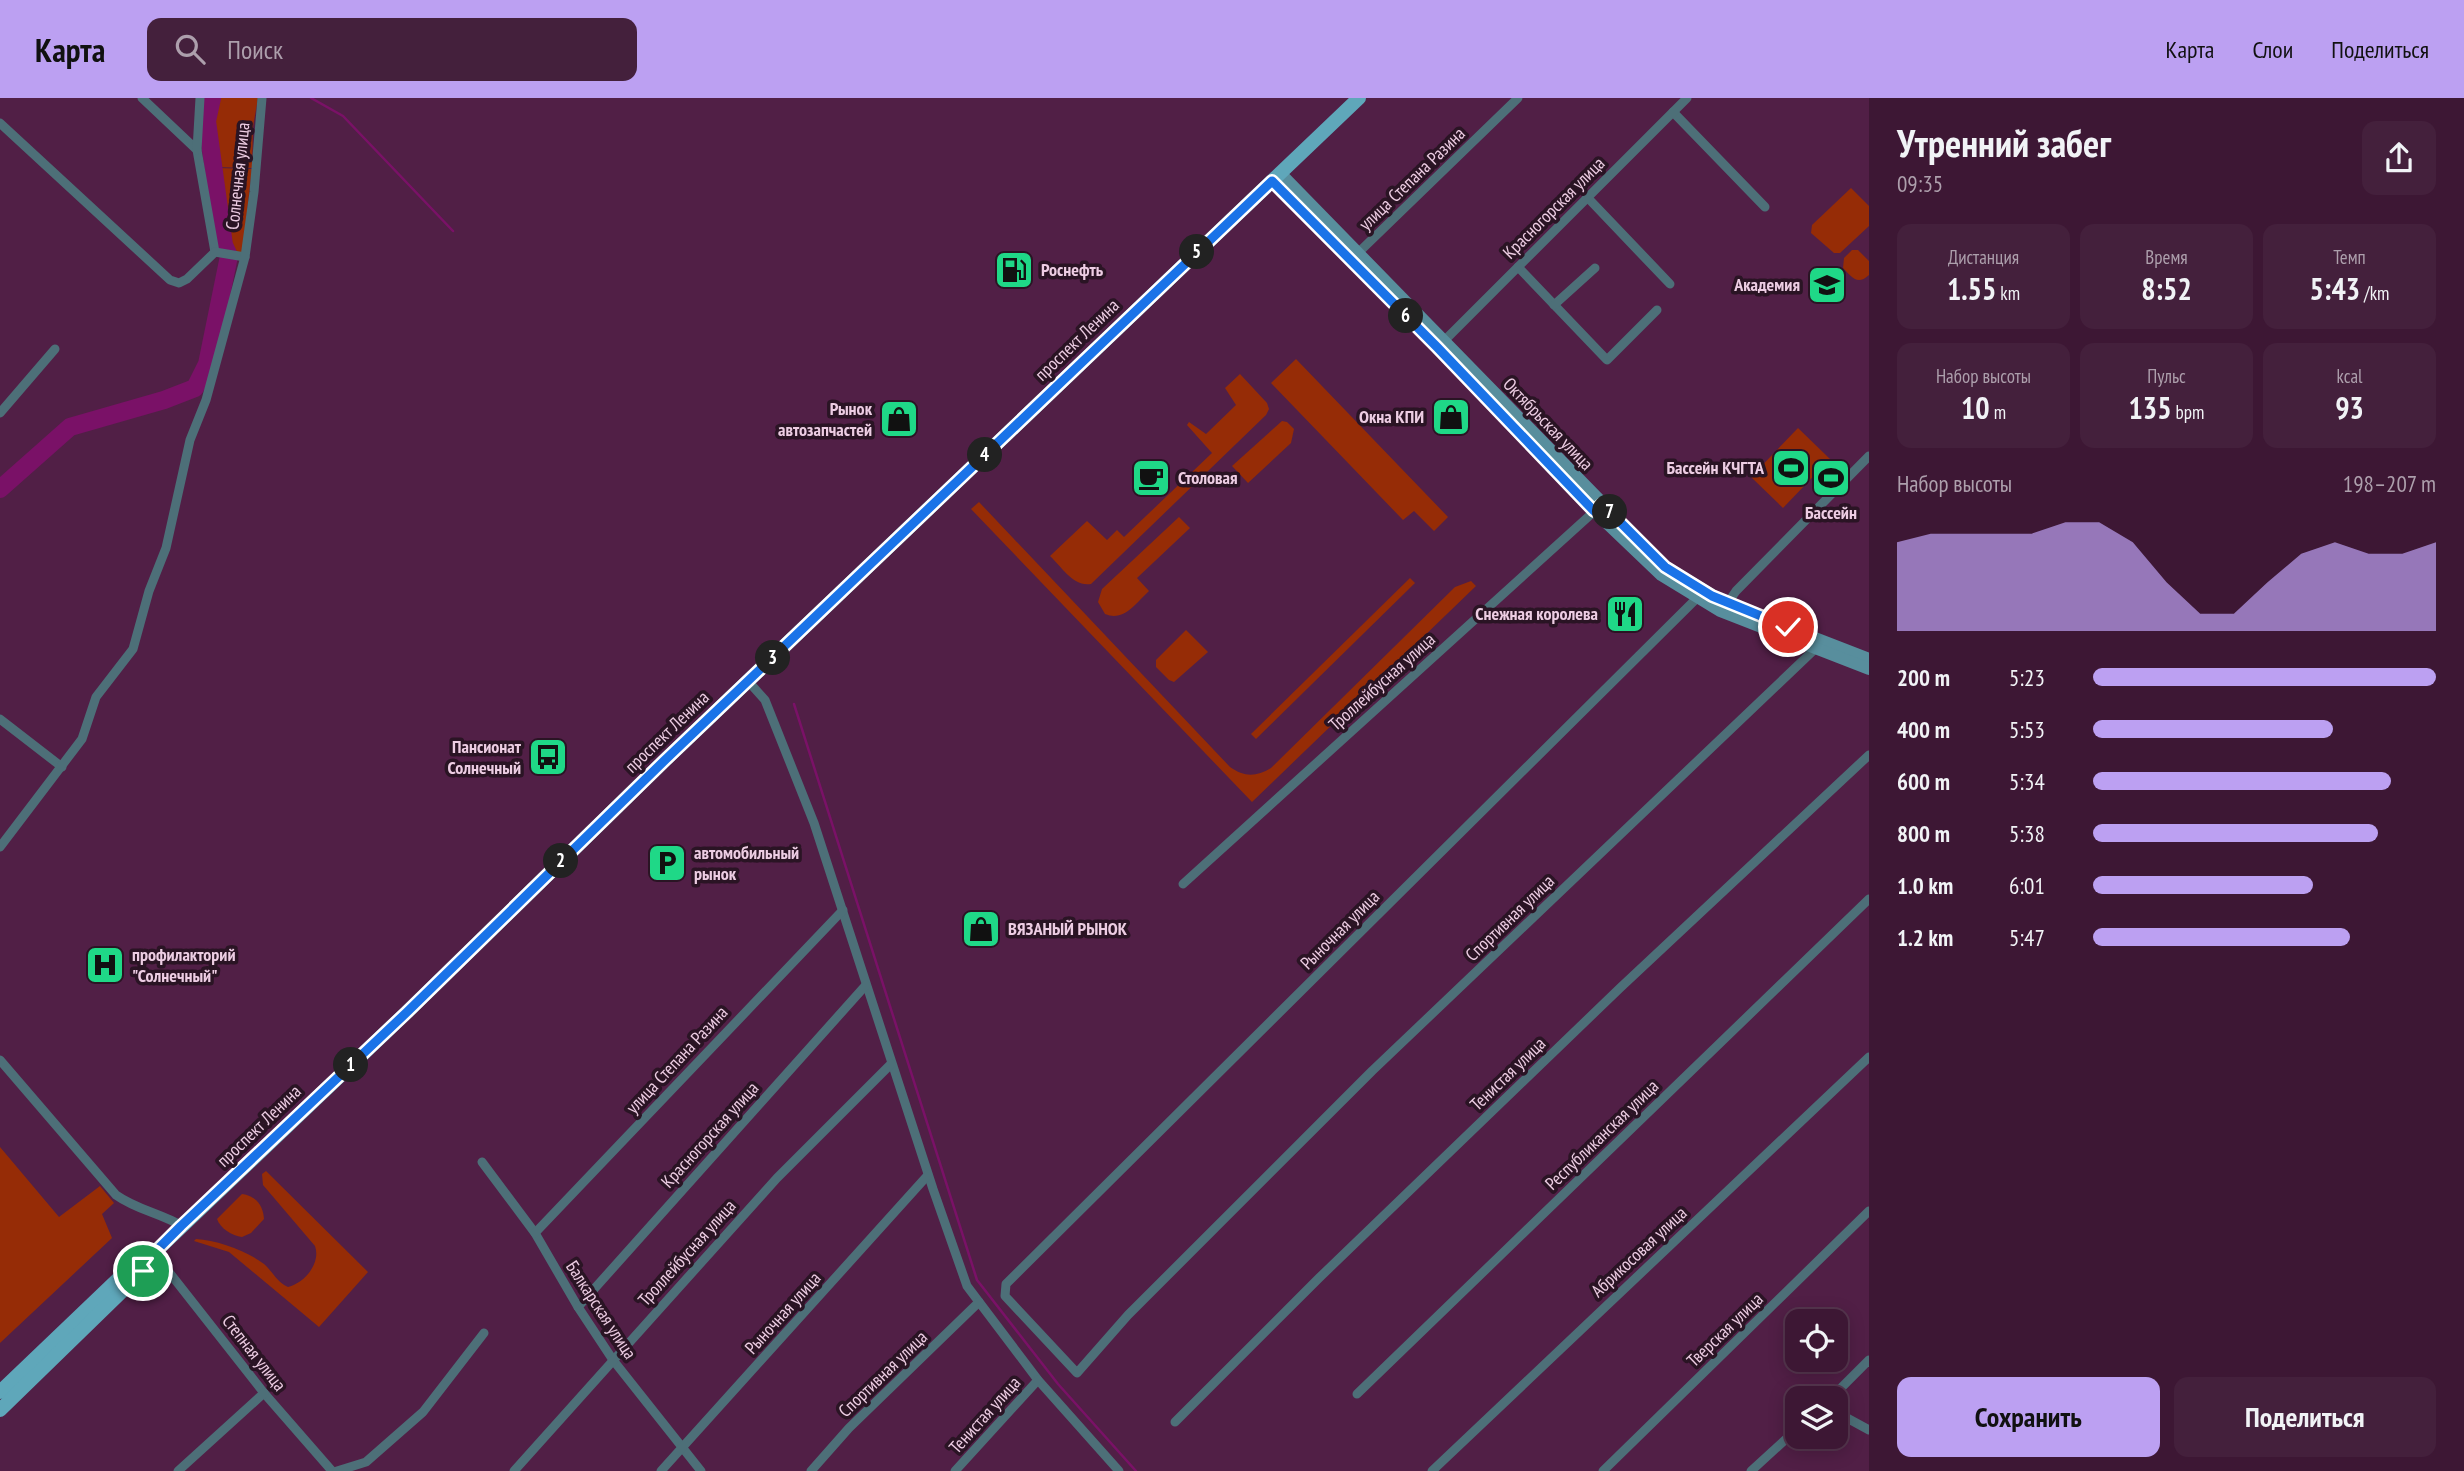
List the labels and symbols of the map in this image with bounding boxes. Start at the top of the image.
street label: Солнечная улица [220,121,255,231]
street label: улица Степана Разина [1354,122,1470,235]
street label: Красногорская улица [1498,152,1609,263]
pin: 5 [1180,234,1214,270]
fuel station icon: Роснефть [993,249,1035,291]
place label: Роснефть [1041,258,1104,281]
school or university icon: Академия [1806,264,1848,306]
place label: Академия [1733,273,1800,296]
street label: проспект Ленина [1030,294,1124,386]
pin: 6 [1388,298,1424,333]
street label: Октябрьская улица [1498,372,1598,475]
shop icon: Окна КПИ [1430,396,1472,438]
place label: Рынок автозапчастей [778,397,873,441]
shop icon: Рынок автозапчастей [878,398,920,440]
place label: Окна КПИ [1359,405,1424,428]
pin: 4 [968,438,1002,472]
sports icon: Бассейн КЧГТА [1770,447,1812,489]
place label: Бассейн КЧГТА [1667,456,1765,479]
cafe icon: Столовая [1130,457,1172,499]
sports icon: Бассейн [1810,457,1852,499]
place label: Столовая [1178,466,1238,489]
pin: 7 [1592,494,1628,530]
place label: Бассейн [1805,501,1857,524]
restaurant icon: Снежная королева [1604,593,1646,635]
pin [1758,597,1818,657]
place label: Снежная королева [1475,602,1598,625]
street label: Троллейбусная улица [1324,628,1440,735]
pin: 3 [756,640,790,676]
street label: проспект Ленина [620,686,714,778]
place label: Пансионат Солнечный [448,735,522,779]
bus stop icon: Пансионат Солнечный [527,736,569,778]
place label: автомобильный рынок [694,841,799,885]
parking icon: автомобильный рынок [646,842,688,884]
pin: 2 [544,844,578,878]
street label: Спортивная улица [1460,869,1559,966]
street label: Рыночная улица [1295,885,1384,974]
shop icon: ВЯЗАНЫЙ РЫНОК [960,908,1002,950]
place label: ВЯЗАНЫЙ РЫНОК [1008,917,1128,940]
place label: профилакторий "Солнечный" [132,943,236,987]
hospital icon: профилакторий "Солнечный" [84,944,126,986]
street label: улица Степана Разина [621,1001,732,1118]
street label: Тенистая улица [1465,1032,1550,1115]
pin: 1 [334,1048,368,1082]
street label: Республиканская улица [1540,1075,1663,1195]
street label: Красногорская улица [656,1077,763,1192]
street label: проспект Ленина [212,1080,306,1172]
street label: Троллейбусная улица [633,1195,740,1311]
street label: Абрикосовая улица [1586,1201,1691,1302]
pin [113,1241,173,1301]
street label: Балкарская улица [561,1256,642,1363]
street label: Рыночная улица [740,1267,826,1359]
street label: Тверская улица [1682,1288,1768,1372]
street label: Степная улица [217,1310,291,1395]
street label: Спортивная улица [833,1325,932,1422]
street label: Тенистая улица [944,1371,1025,1458]

